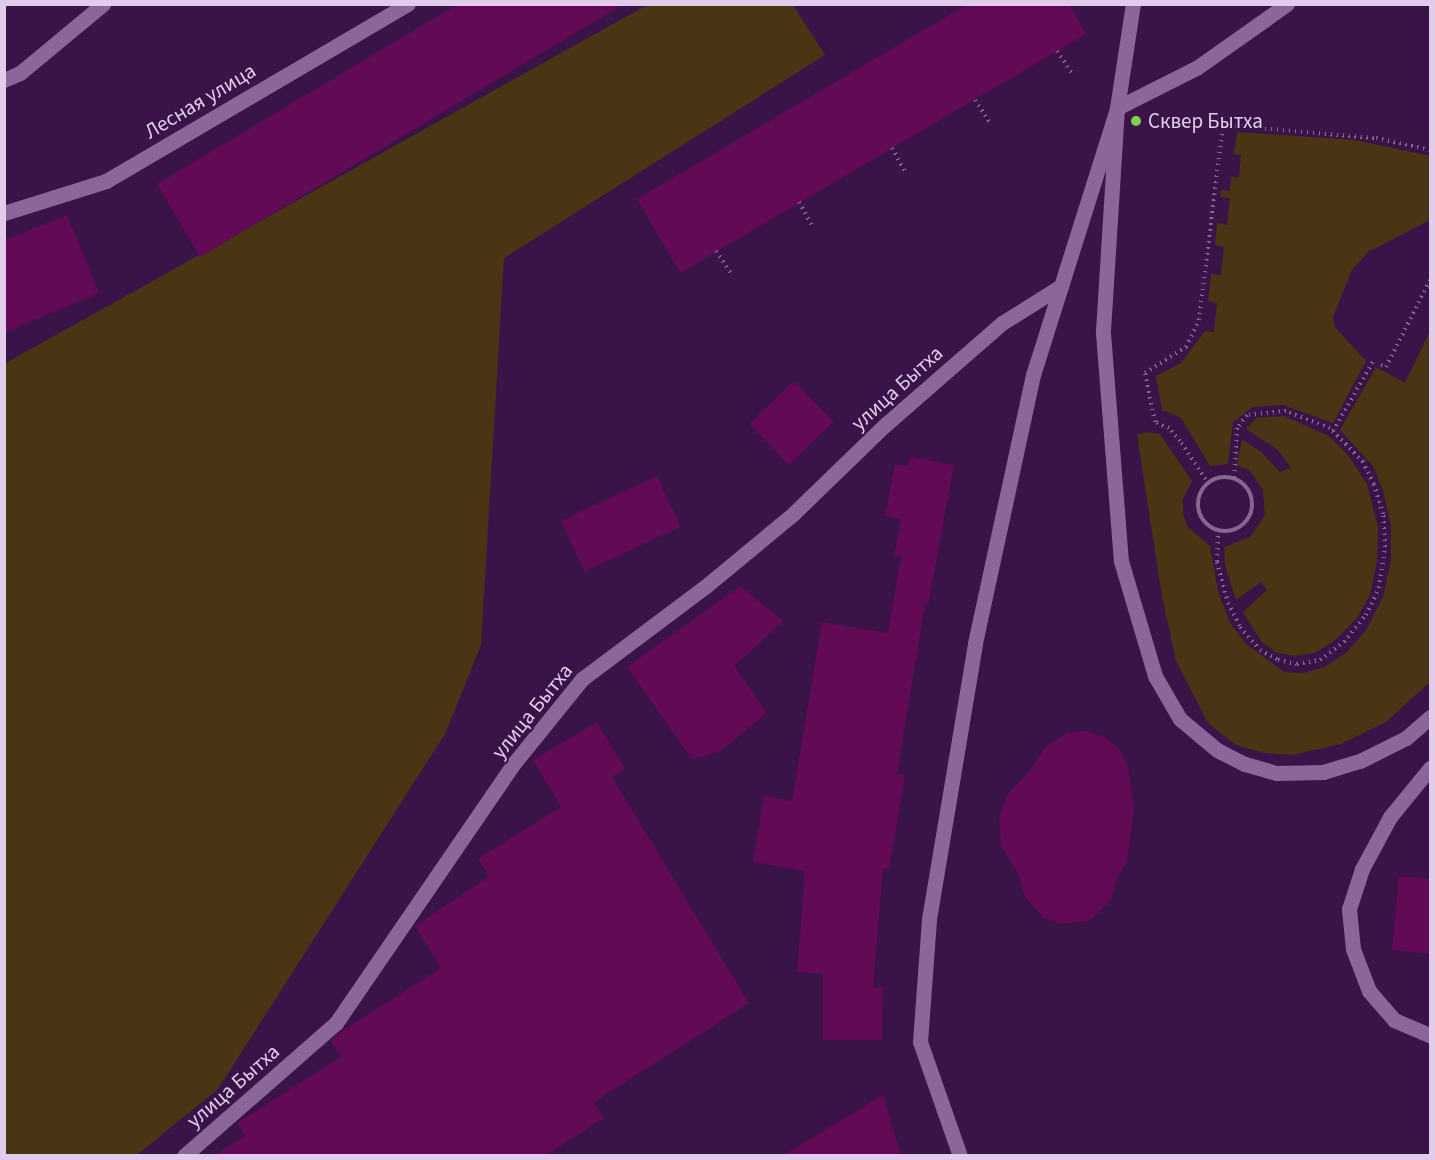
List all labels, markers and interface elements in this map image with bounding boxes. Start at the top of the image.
street label: Лесная улица [140,58,260,144]
place label: Сквер Бытха [1148,108,1263,134]
marker: Сквер Бытха [1129,114,1143,128]
street label: улица Бытха [846,340,948,436]
street label: улица Бытха [486,659,578,763]
street label: улица Бытха [181,1039,285,1133]

